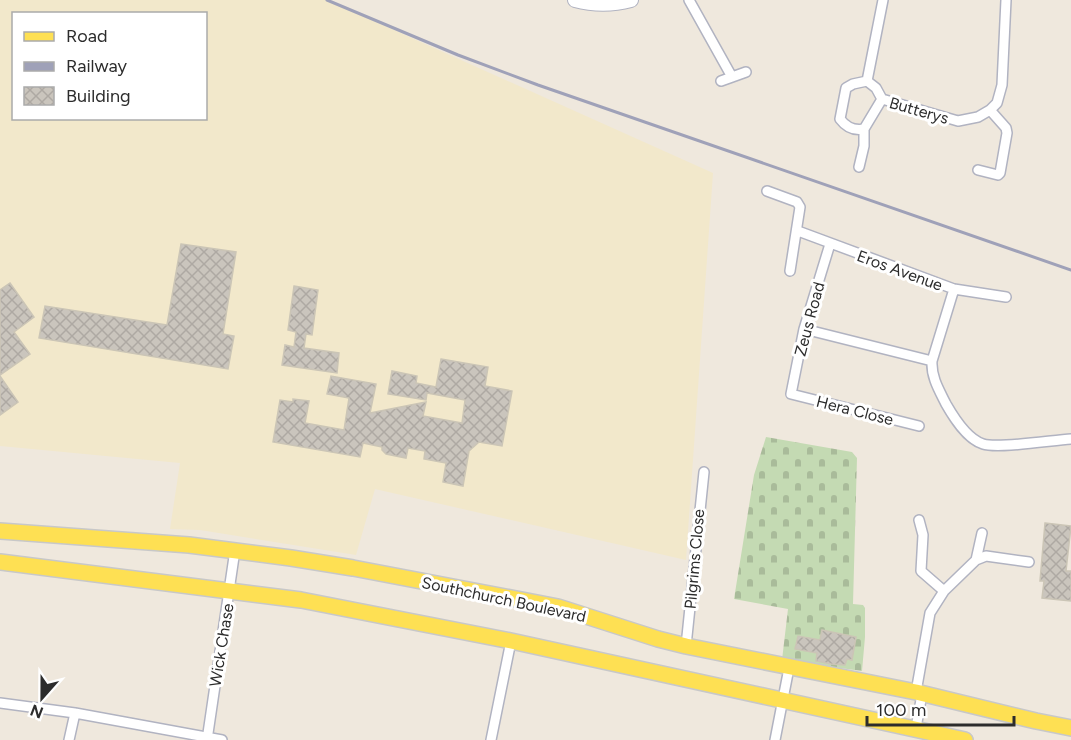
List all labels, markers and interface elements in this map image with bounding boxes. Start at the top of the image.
legend [12,12,207,120]
text: Road [66,25,107,47]
text: Railway [66,55,128,77]
text: Building [66,85,131,107]
street label: Butterys [887,93,951,128]
street label: Eros Avenue [854,246,945,295]
street label: Zeus Road [790,280,829,358]
street label: Hera Close [814,392,896,429]
street label: Pilgrims Close [681,508,708,610]
street label: Southchurch Boulevard [420,573,588,626]
street label: Wick Chase [206,602,238,688]
north arrow [12,668,72,728]
scale bar [867,689,1014,727]
text: 100 m [876,699,926,721]
text: N [28,700,46,723]

